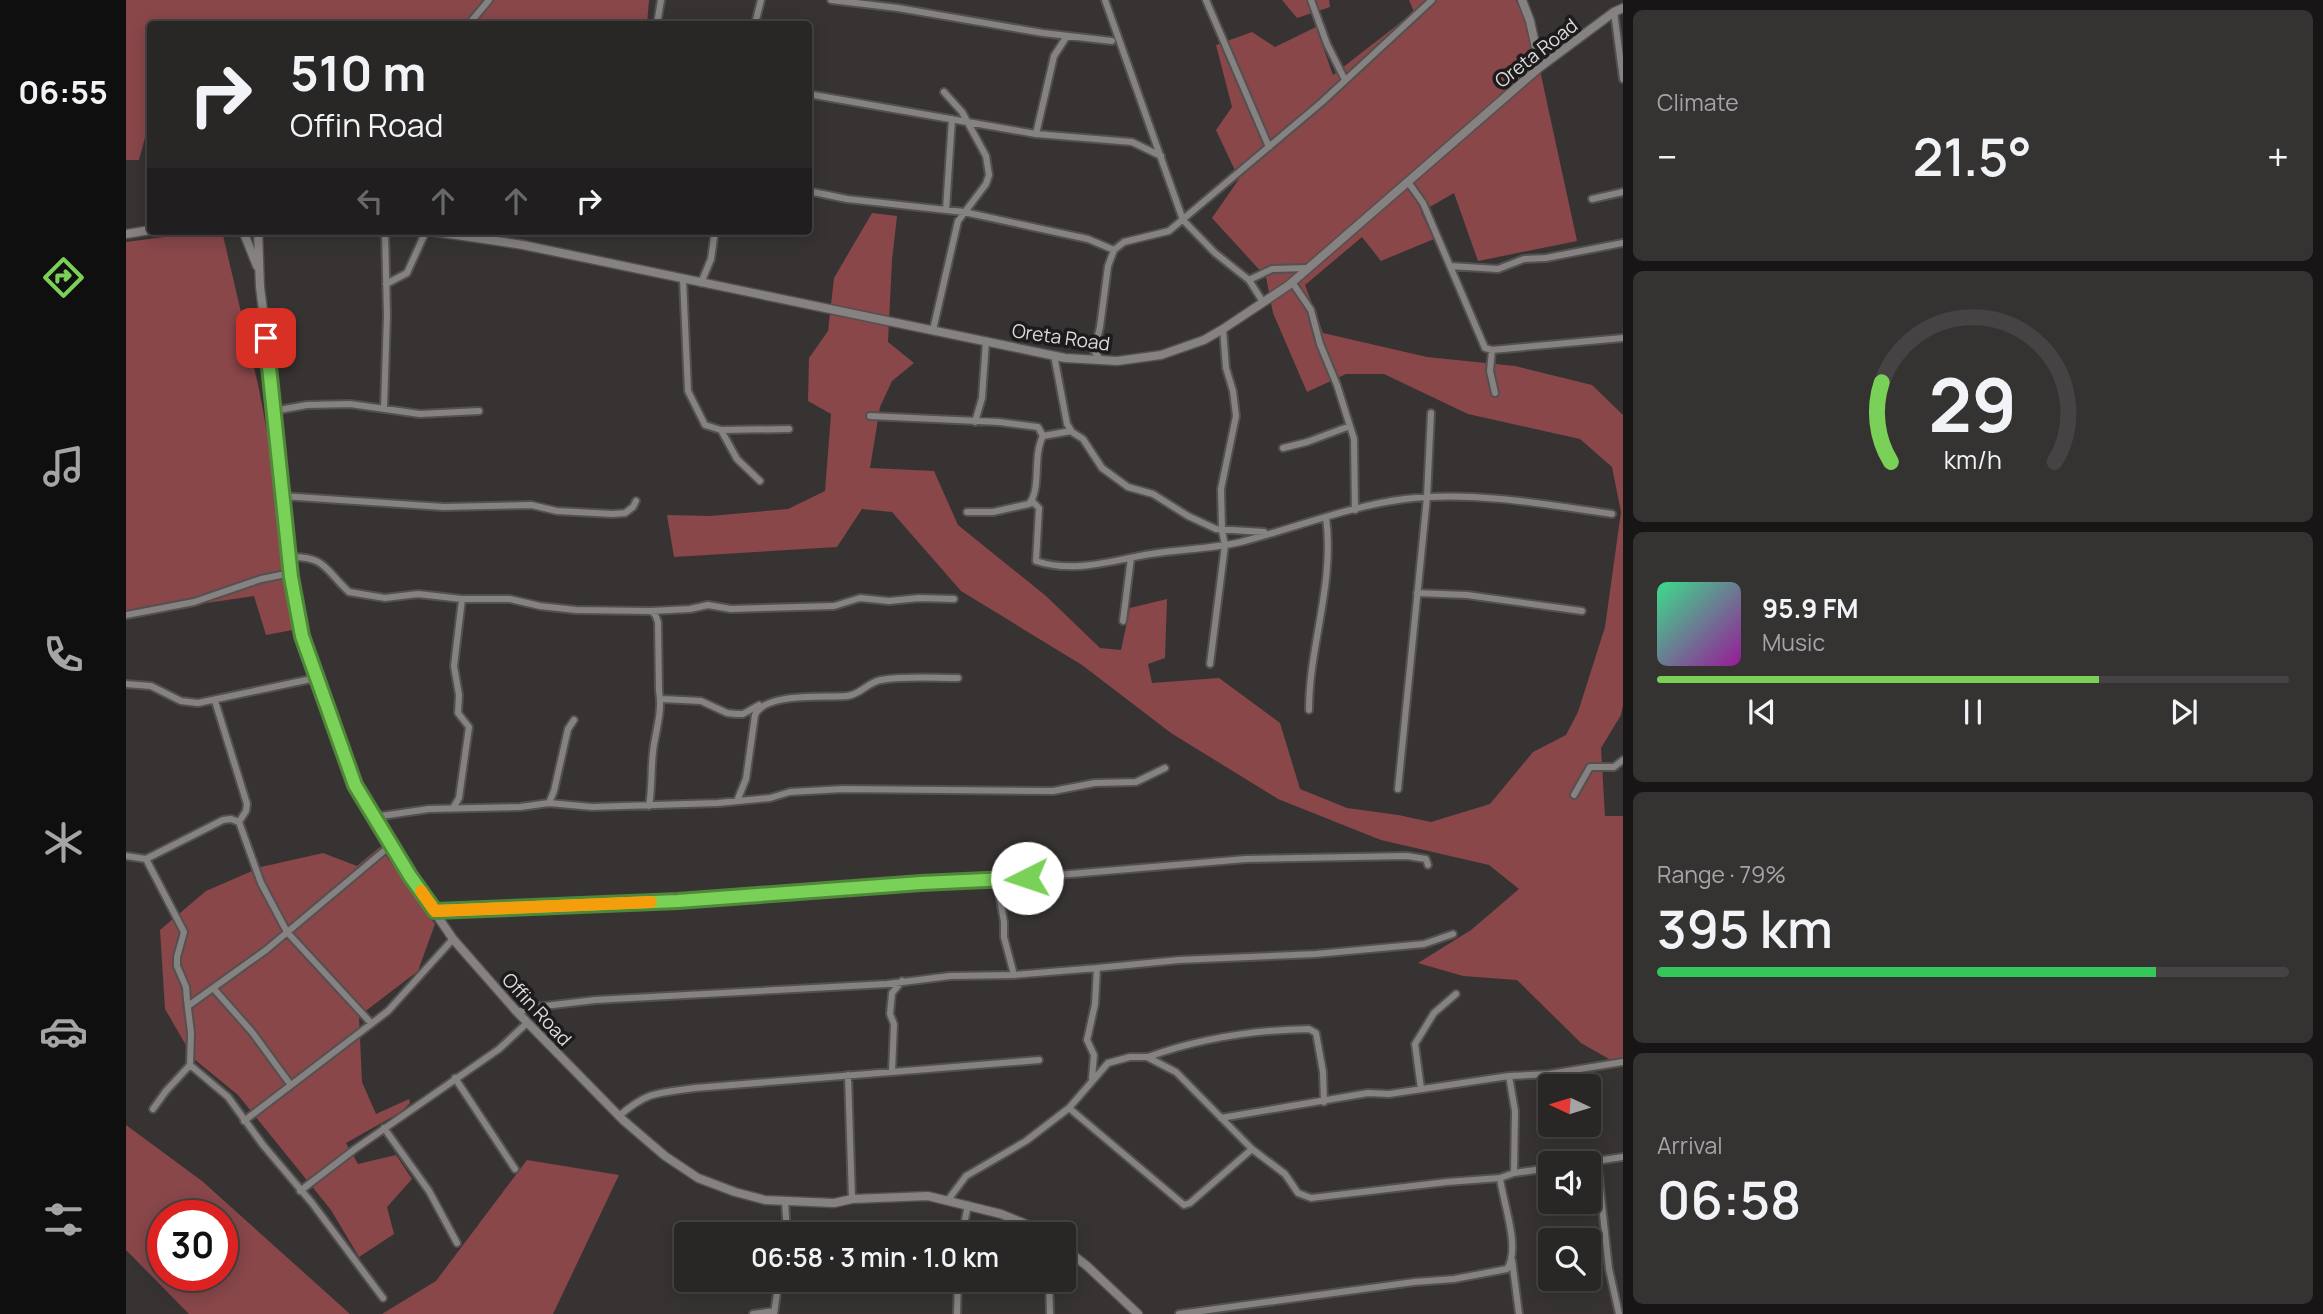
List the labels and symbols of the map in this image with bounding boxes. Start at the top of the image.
street label: Oreta Road [1489,12,1583,94]
pin [236,308,296,368]
street label: Oreta Road [1010,317,1112,357]
position arrow [990,841,1064,915]
street label: Offin Road [496,967,578,1051]
north arrow [1538,1074,1601,1138]
speed limit sign: 30 [147,1200,238,1291]

